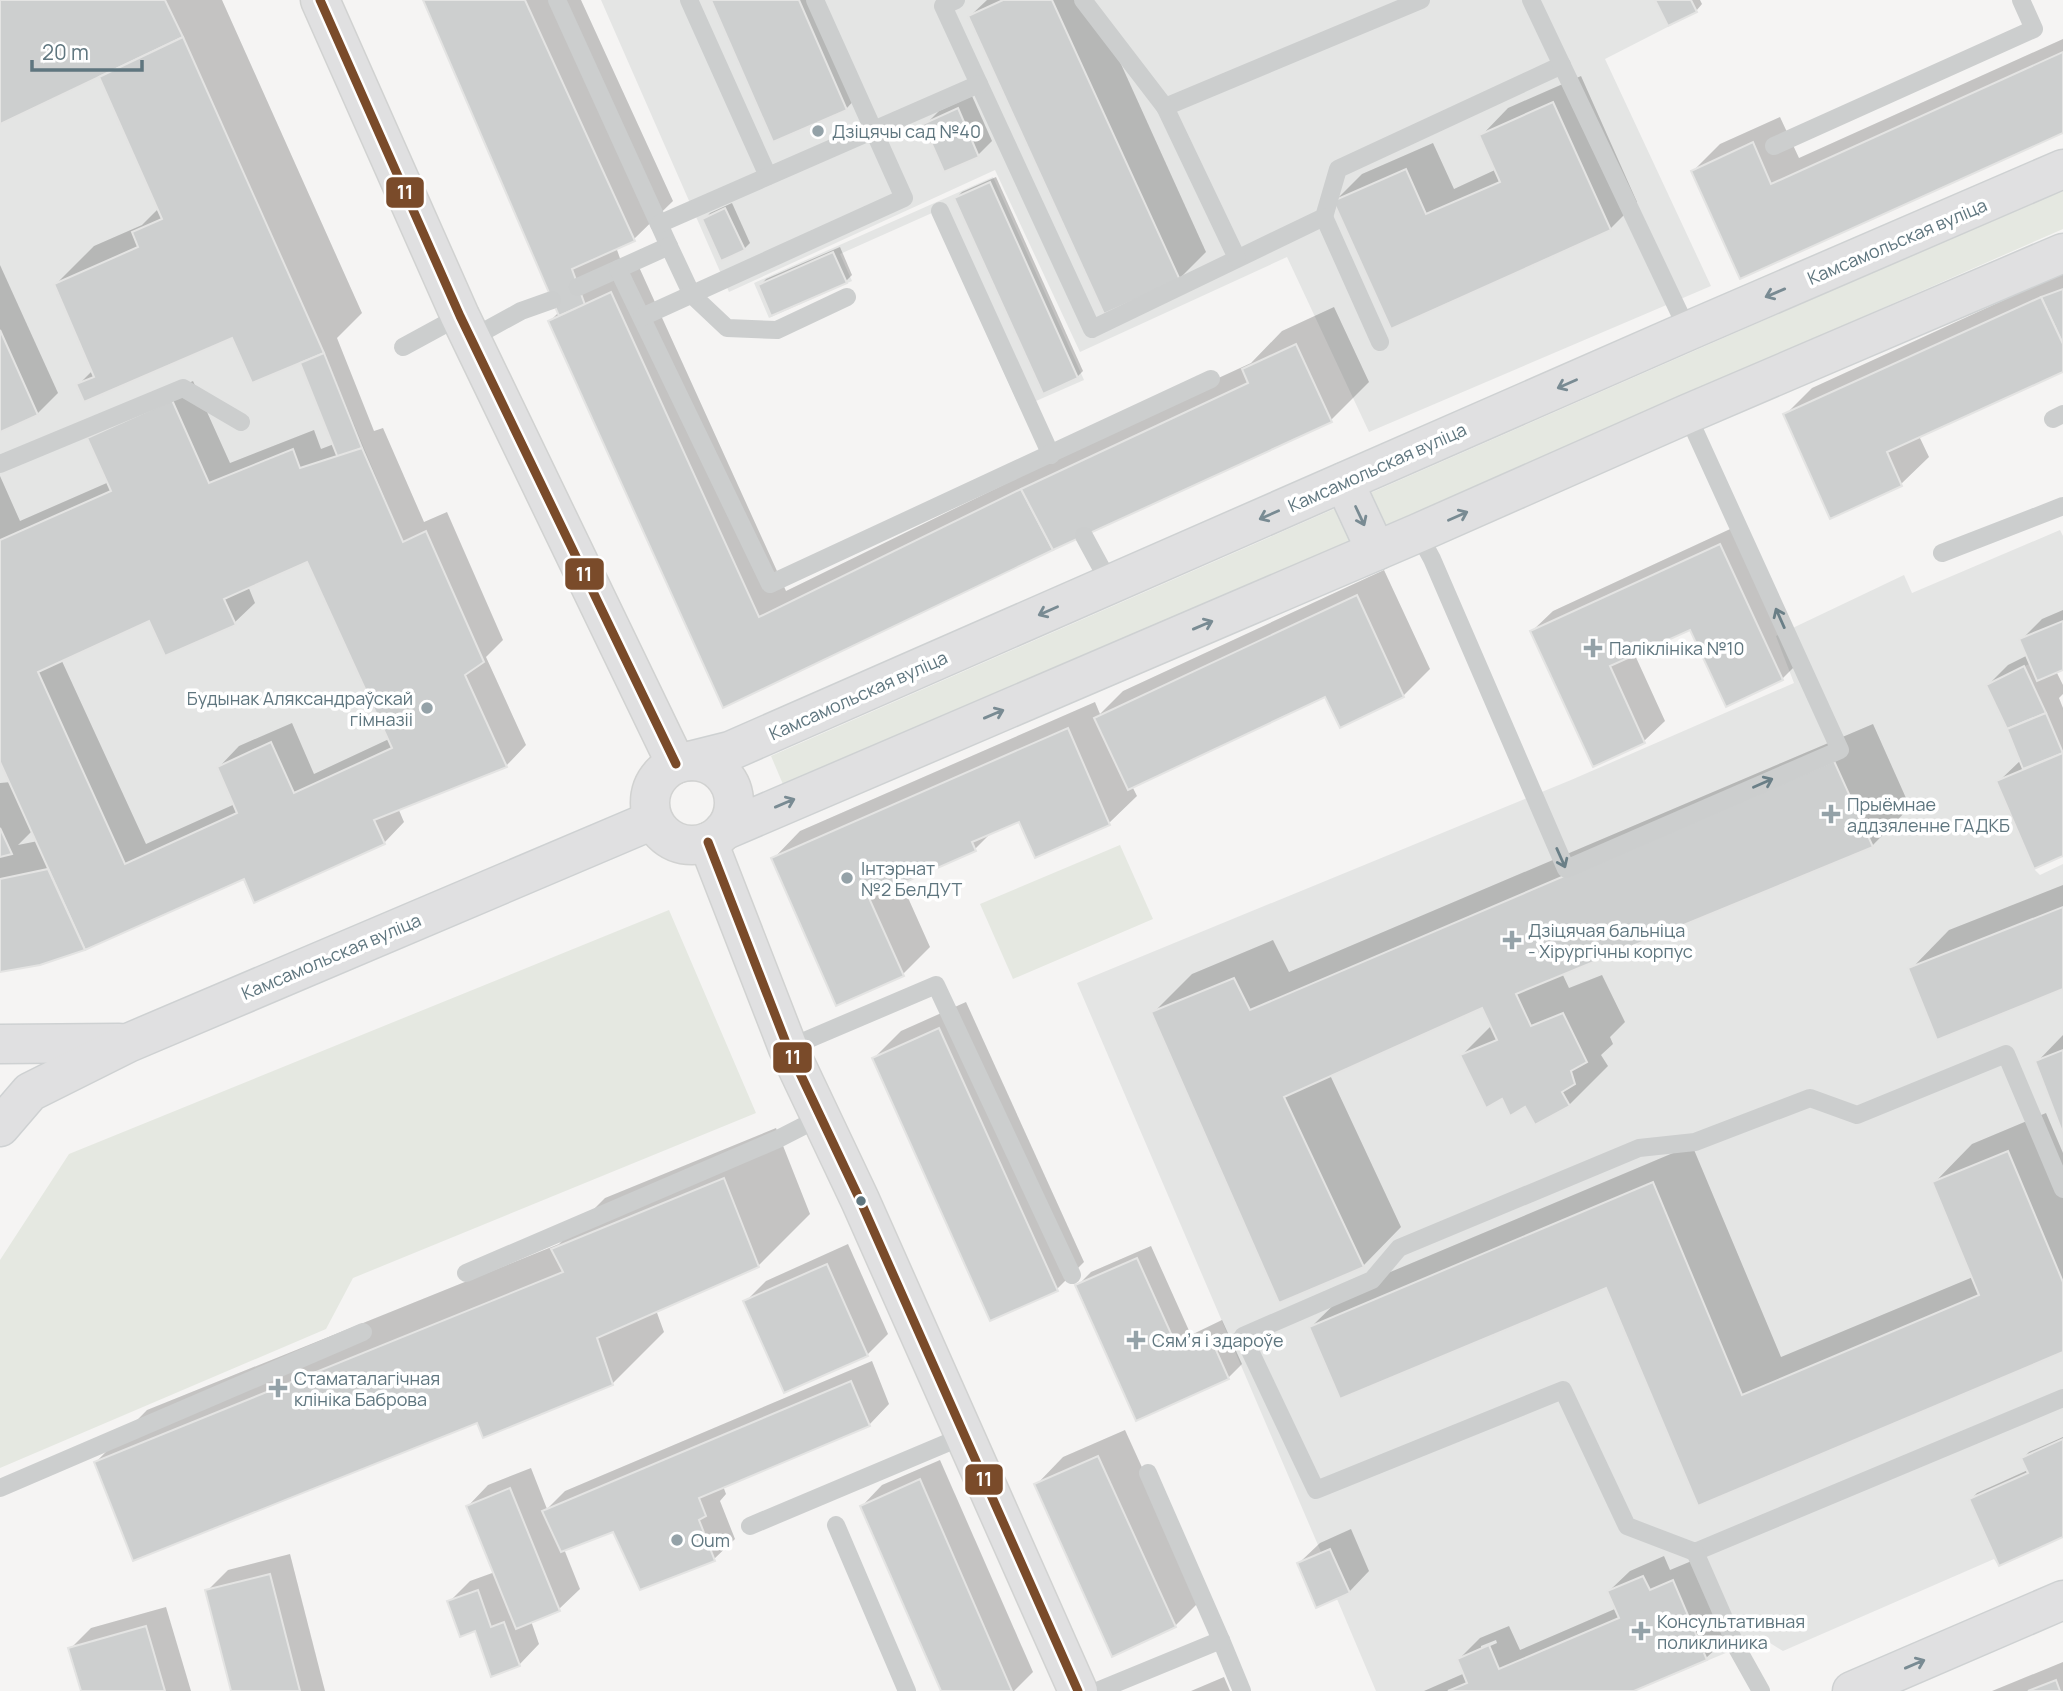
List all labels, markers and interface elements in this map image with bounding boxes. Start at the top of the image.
scale bar [32,28,142,72]
text: 20 m [42,38,89,66]
place label: Дзіцячы сад №40 [832,119,981,143]
marker: Дзіцячы сад №40 [810,123,826,139]
line badge: 11 [385,176,425,209]
text: 11 [397,179,413,205]
street label: Камсамольская вуліца [1803,192,1991,290]
one-way arrow [1765,287,1787,300]
one-way arrow [1557,378,1578,391]
street label: Камсамольская вуліца [1284,417,1470,517]
one-way arrow [1354,505,1367,527]
one-way arrow [1258,509,1280,522]
one-way arrow [1447,509,1468,522]
line badge: 11 [564,557,605,591]
text: 11 [576,561,592,587]
one-way arrow [1038,605,1059,618]
one-way arrow [1773,608,1786,629]
one-way arrow [1192,617,1214,630]
place label: Паліклініка №10 [1609,636,1745,660]
marker: Паліклініка №10 [1583,638,1603,658]
street label: Камсамольская вуліца [765,645,951,745]
place label: Будынак Аляксандраўскай гімназіі [187,686,413,731]
marker: Будынак Аляксандраўскай гімназіі [419,700,435,716]
one-way arrow [983,707,1005,720]
one-way arrow [1752,776,1774,789]
place label: Прыёмнае аддзяленне ГАДКБ [1847,792,2010,837]
one-way arrow [774,796,795,809]
marker: Прыёмнае аддзяленне ГАДКБ [1821,804,1841,824]
one-way arrow [1555,847,1568,868]
place label: Інтэрнат №2 БелДУТ [861,856,963,901]
marker: Інтэрнат №2 БелДУТ [839,870,855,886]
street label: Камсамольская вуліца [237,907,425,1005]
place label: Дзіцячая бальніца - Хірургічны корпус [1528,918,1693,963]
marker: Дзіцячая бальніца - Хірургічны корпус [1502,930,1522,950]
line badge: 11 [772,1041,813,1074]
text: 11 [785,1044,801,1070]
unlabelled marker [854,1194,868,1208]
place label: Сямʼя і здароўе [1152,1328,1283,1352]
marker: Сямʼя і здароўе [1126,1330,1146,1350]
place label: Стаматалагічная клініка Баброва [294,1366,440,1411]
marker: Стаматалагічная клініка Баброва [268,1378,288,1398]
line badge: 11 [964,1463,1004,1496]
text: 11 [976,1466,992,1492]
place label: Oum [691,1528,730,1552]
marker: Oum [669,1532,685,1548]
place label: Консультативная поликлиника [1657,1609,1805,1654]
marker: Консультативная поликлиника [1631,1621,1651,1641]
one-way arrow [1904,1657,1925,1670]

